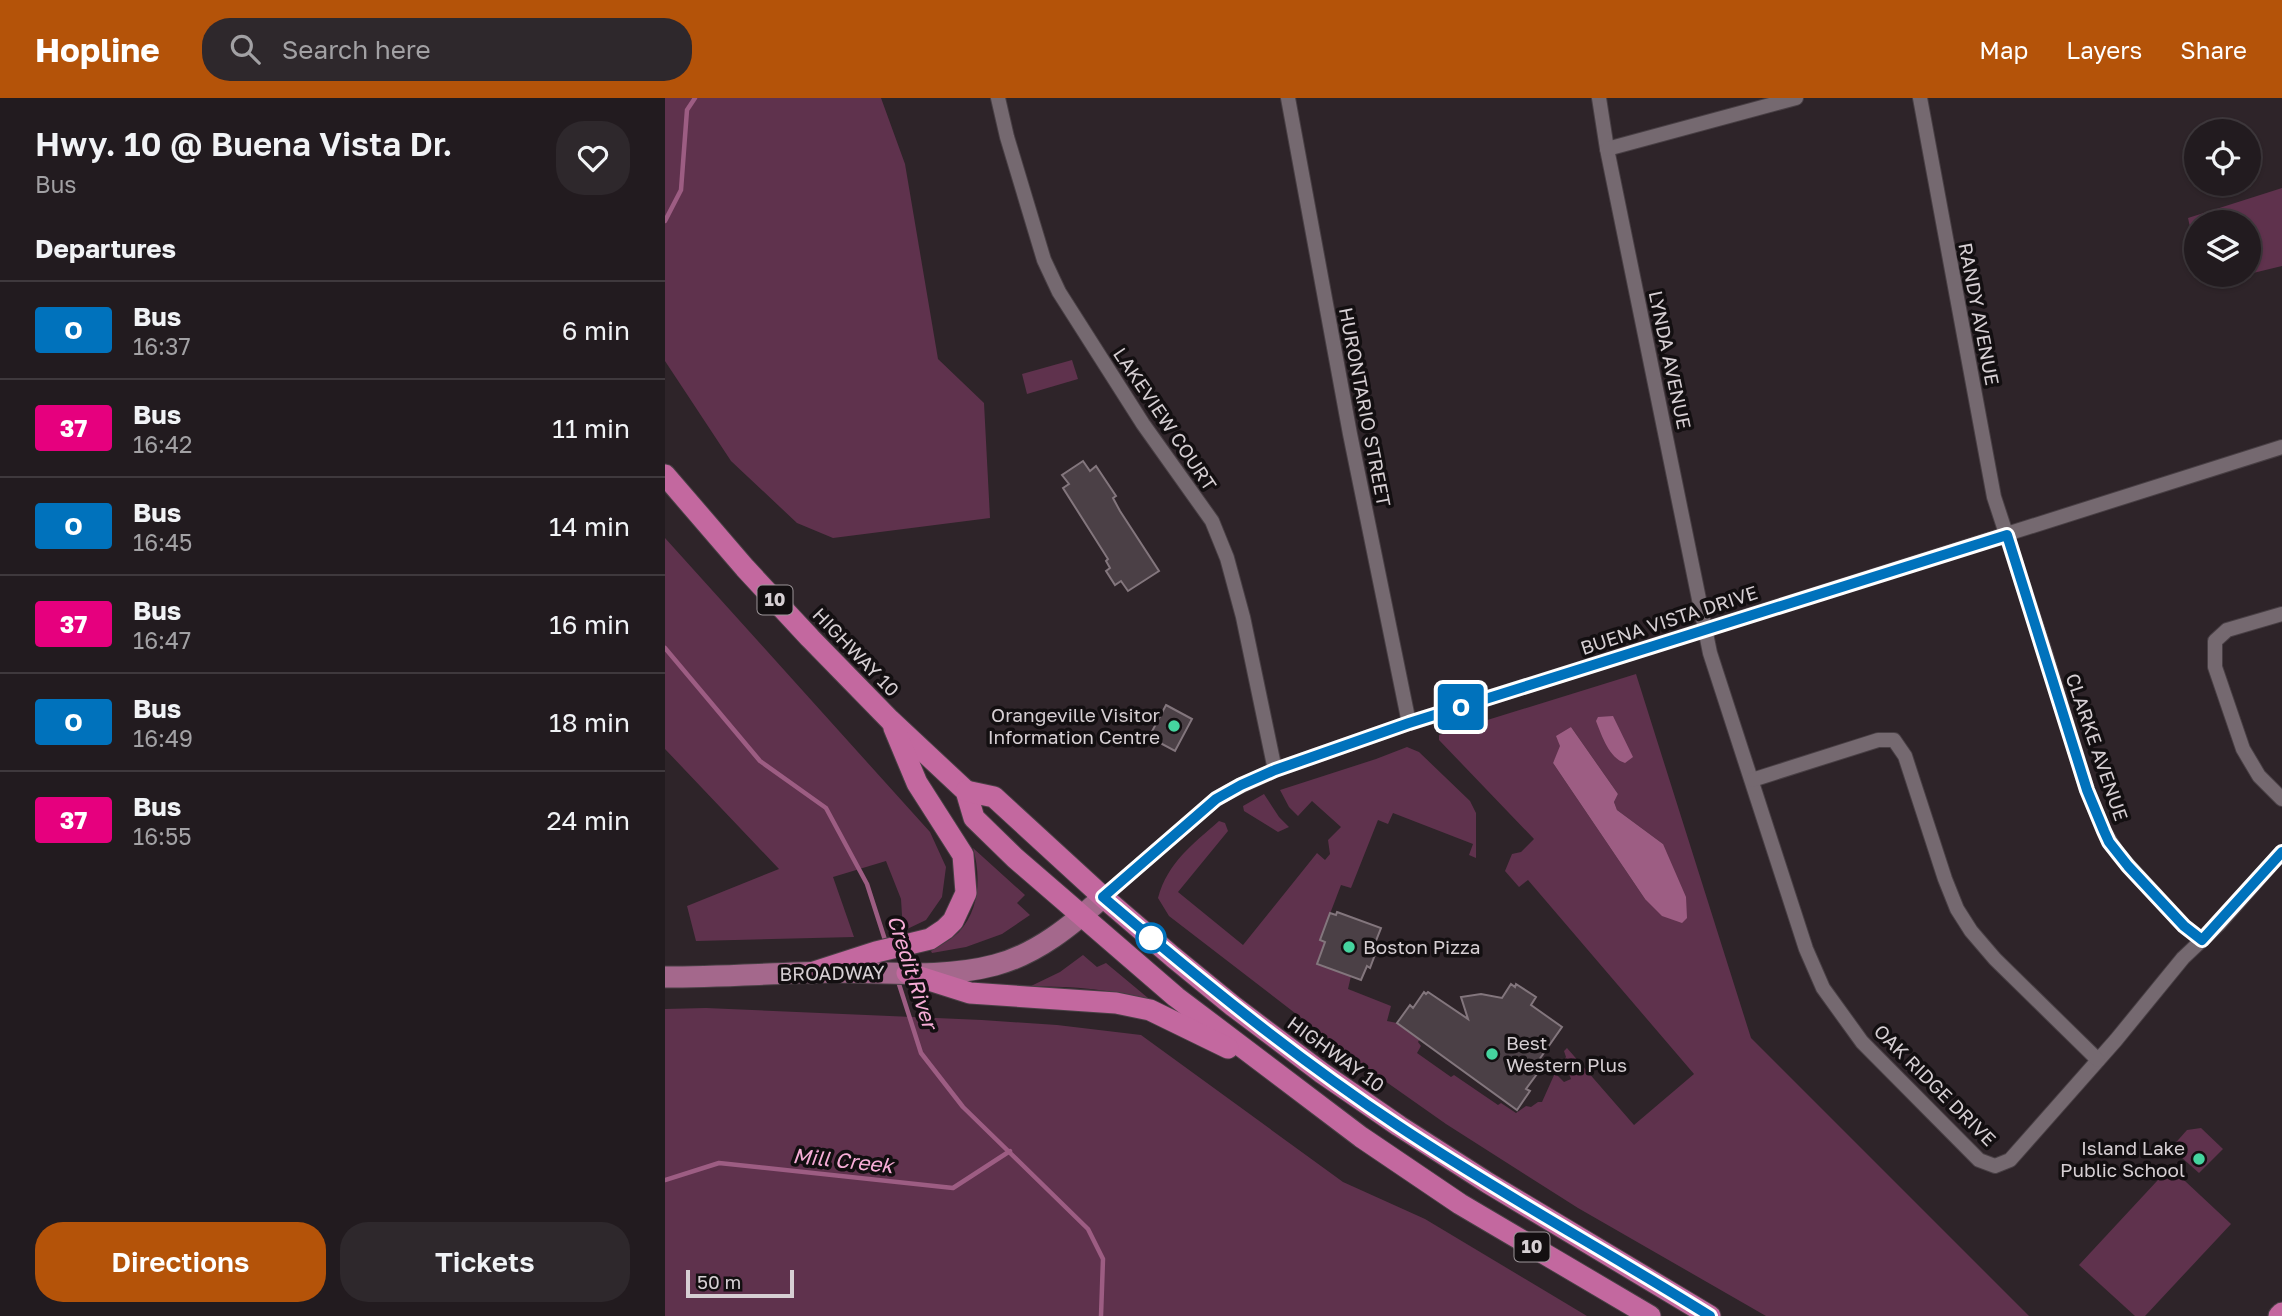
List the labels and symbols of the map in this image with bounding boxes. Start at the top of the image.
street label: RANDY AVENUE [1954,241,2005,387]
street label: LYNDA AVENUE [1645,289,1696,431]
street label: HURONTARIO STREET [1335,305,1396,509]
street label: LAKEVIEW COURT [1109,343,1222,495]
street label: BUENA VISTA DRIVE [1577,580,1760,659]
road number: 10 [757,586,793,614]
street label: HIGHWAY 10 [808,603,904,701]
street label: CLARKE AVENUE [2061,670,2134,824]
line badge: O [1438,684,1484,730]
place label: Orangeville Visitor Information Centre [988,703,1161,748]
marker: Orangeville Visitor Information Centre [1166,718,1182,734]
water label: Credit River [882,911,944,1035]
unlabelled marker [1136,923,1166,953]
place label: Boston Pizza [1363,935,1480,958]
marker: Boston Pizza [1341,939,1357,955]
street label: BROADWAY [779,960,885,985]
street label: HIGHWAY 10 [1283,1011,1389,1096]
street label: OAK RIDGE DRIVE [1870,1019,2001,1150]
place label: Best Western Plus [1506,1031,1627,1076]
marker: Best Western Plus [1484,1046,1500,1062]
place label: Island Lake Public School [2060,1136,2185,1181]
water label: Mill Creek [792,1142,897,1178]
marker: Island Lake Public School [2191,1151,2207,1167]
road number: 10 [1515,1232,1549,1262]
scale bar [686,1267,795,1299]

